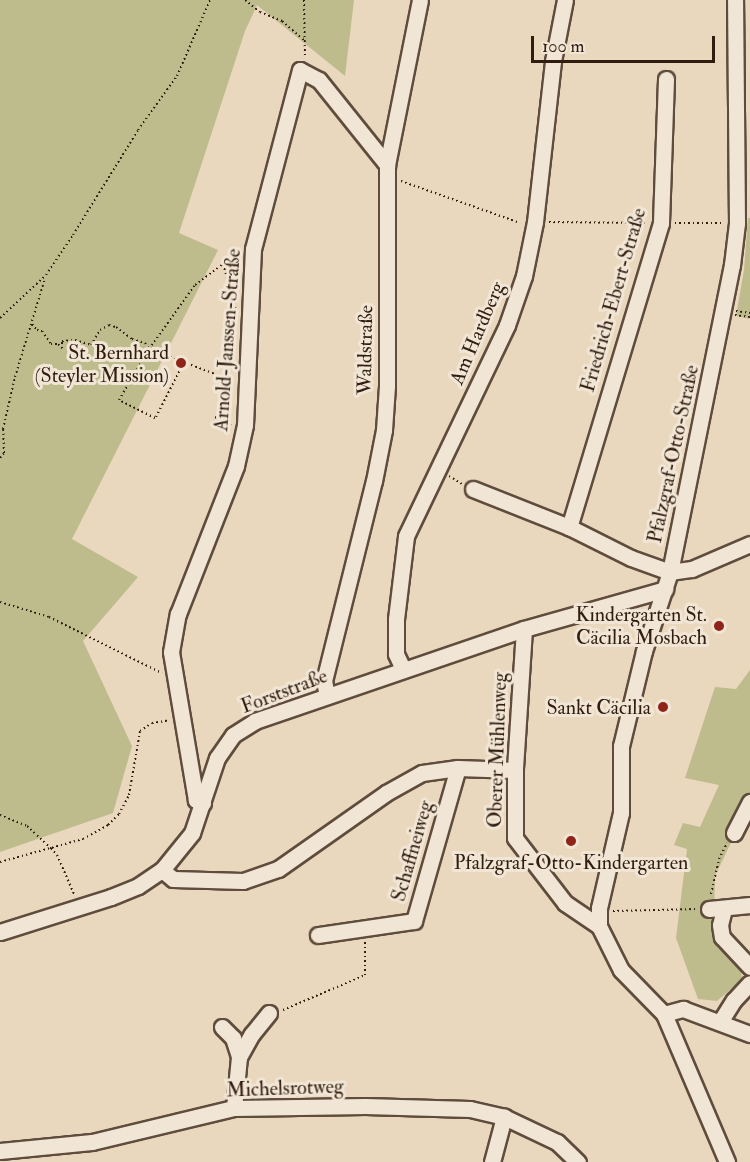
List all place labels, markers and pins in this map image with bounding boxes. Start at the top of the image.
place label: St. Bernhard (Steyler Mission) [35,340,169,387]
marker: St. Bernhard (Steyler Mission) [174,356,188,370]
place label: Kindergarten St. Cäcilia Mosbach [575,602,707,649]
marker: Kindergarten St. Cäcilia Mosbach [712,619,726,633]
place label: Sankt Cäcilia [546,695,651,719]
marker: Sankt Cäcilia [656,700,670,714]
marker: Pfalzgraf-Otto-Kindergarten [564,834,578,848]
place label: Pfalzgraf-Otto-Kindergarten [454,850,688,874]

